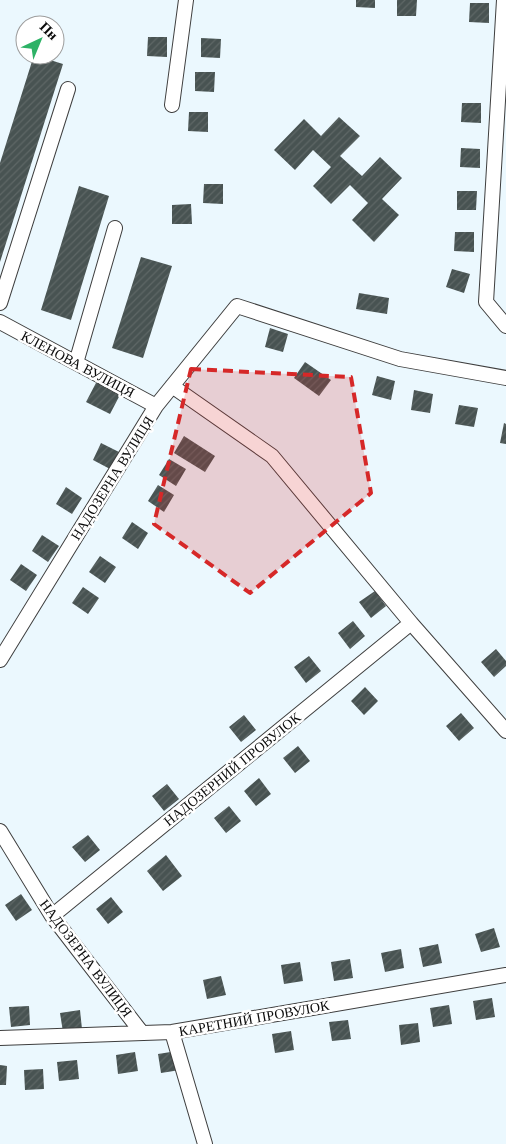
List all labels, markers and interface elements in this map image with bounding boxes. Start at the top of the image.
north arrow [15,15,65,65]
text: Пн [36,18,62,44]
street label: КЛЕНОВА ВУЛИЦЯ [18,327,138,401]
street label: НАДОЗЕРНА ВУЛИЦЯ [66,413,158,543]
street label: НАДОЗЕРНИЙ ПРОВУЛОК [160,708,305,830]
street label: НАДОЗЕРНА ВУЛИЦЯ [36,895,136,1021]
street label: КАРЕТНИЙ ПРОВУЛОК [177,996,331,1040]

